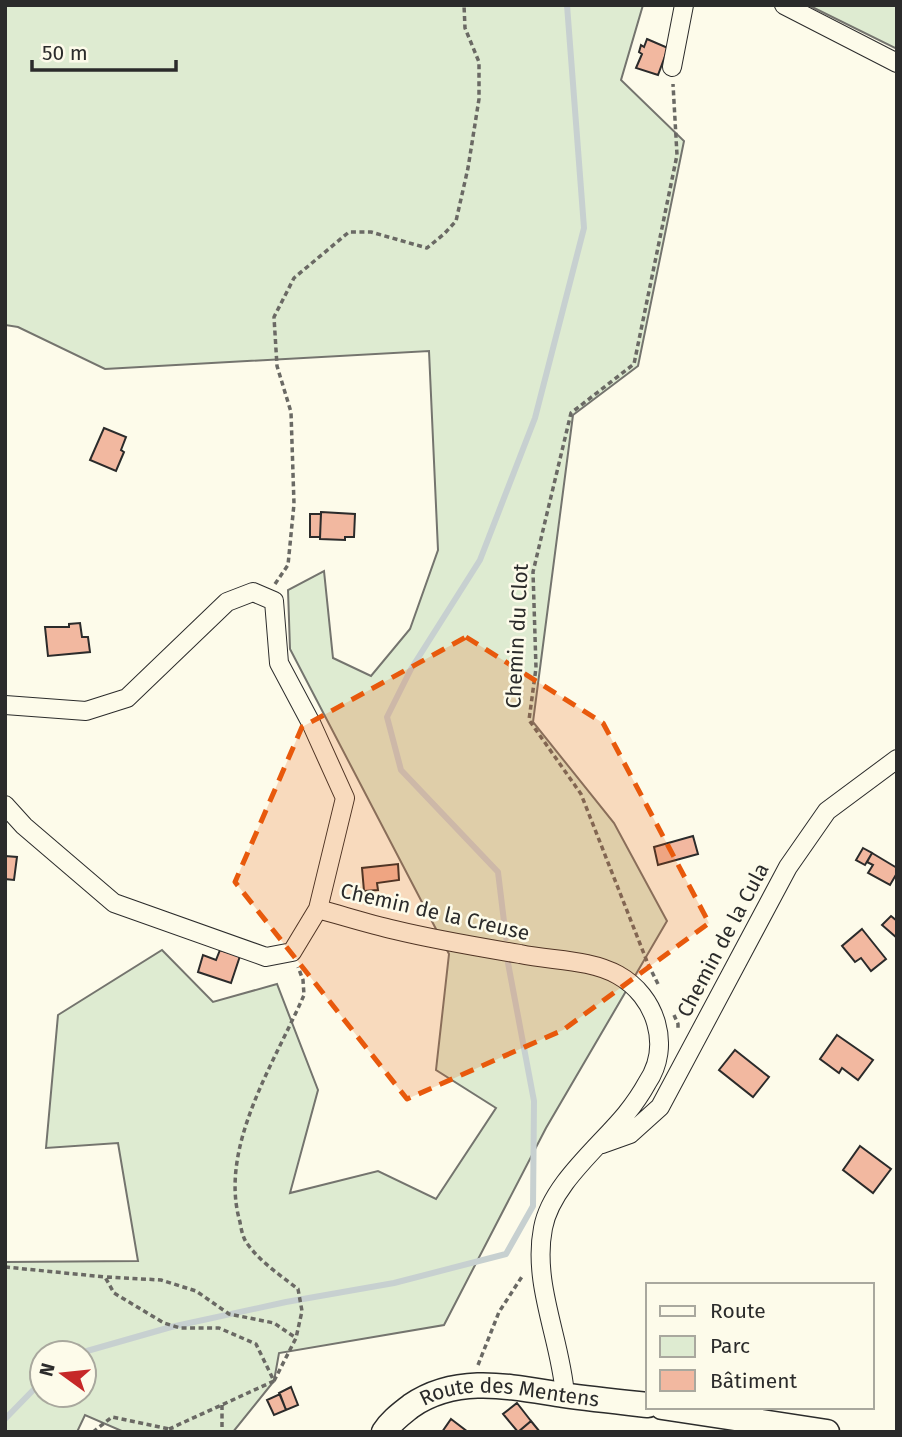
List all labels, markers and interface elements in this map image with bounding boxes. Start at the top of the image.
scale bar [32,28,175,72]
text: 50 m [42,40,88,66]
street label: Chemin du Clot [500,563,534,709]
street label: Chemin de la Cula [671,858,775,1022]
street label: Chemin de la Creuse [338,878,532,946]
legend [646,1283,874,1409]
text: Route [710,1298,766,1324]
text: Parc [710,1333,750,1359]
north arrow [28,1339,98,1409]
text: N [34,1361,60,1379]
text: Bâtiment [710,1368,797,1394]
street label: Route des Mentens [415,1372,601,1413]

